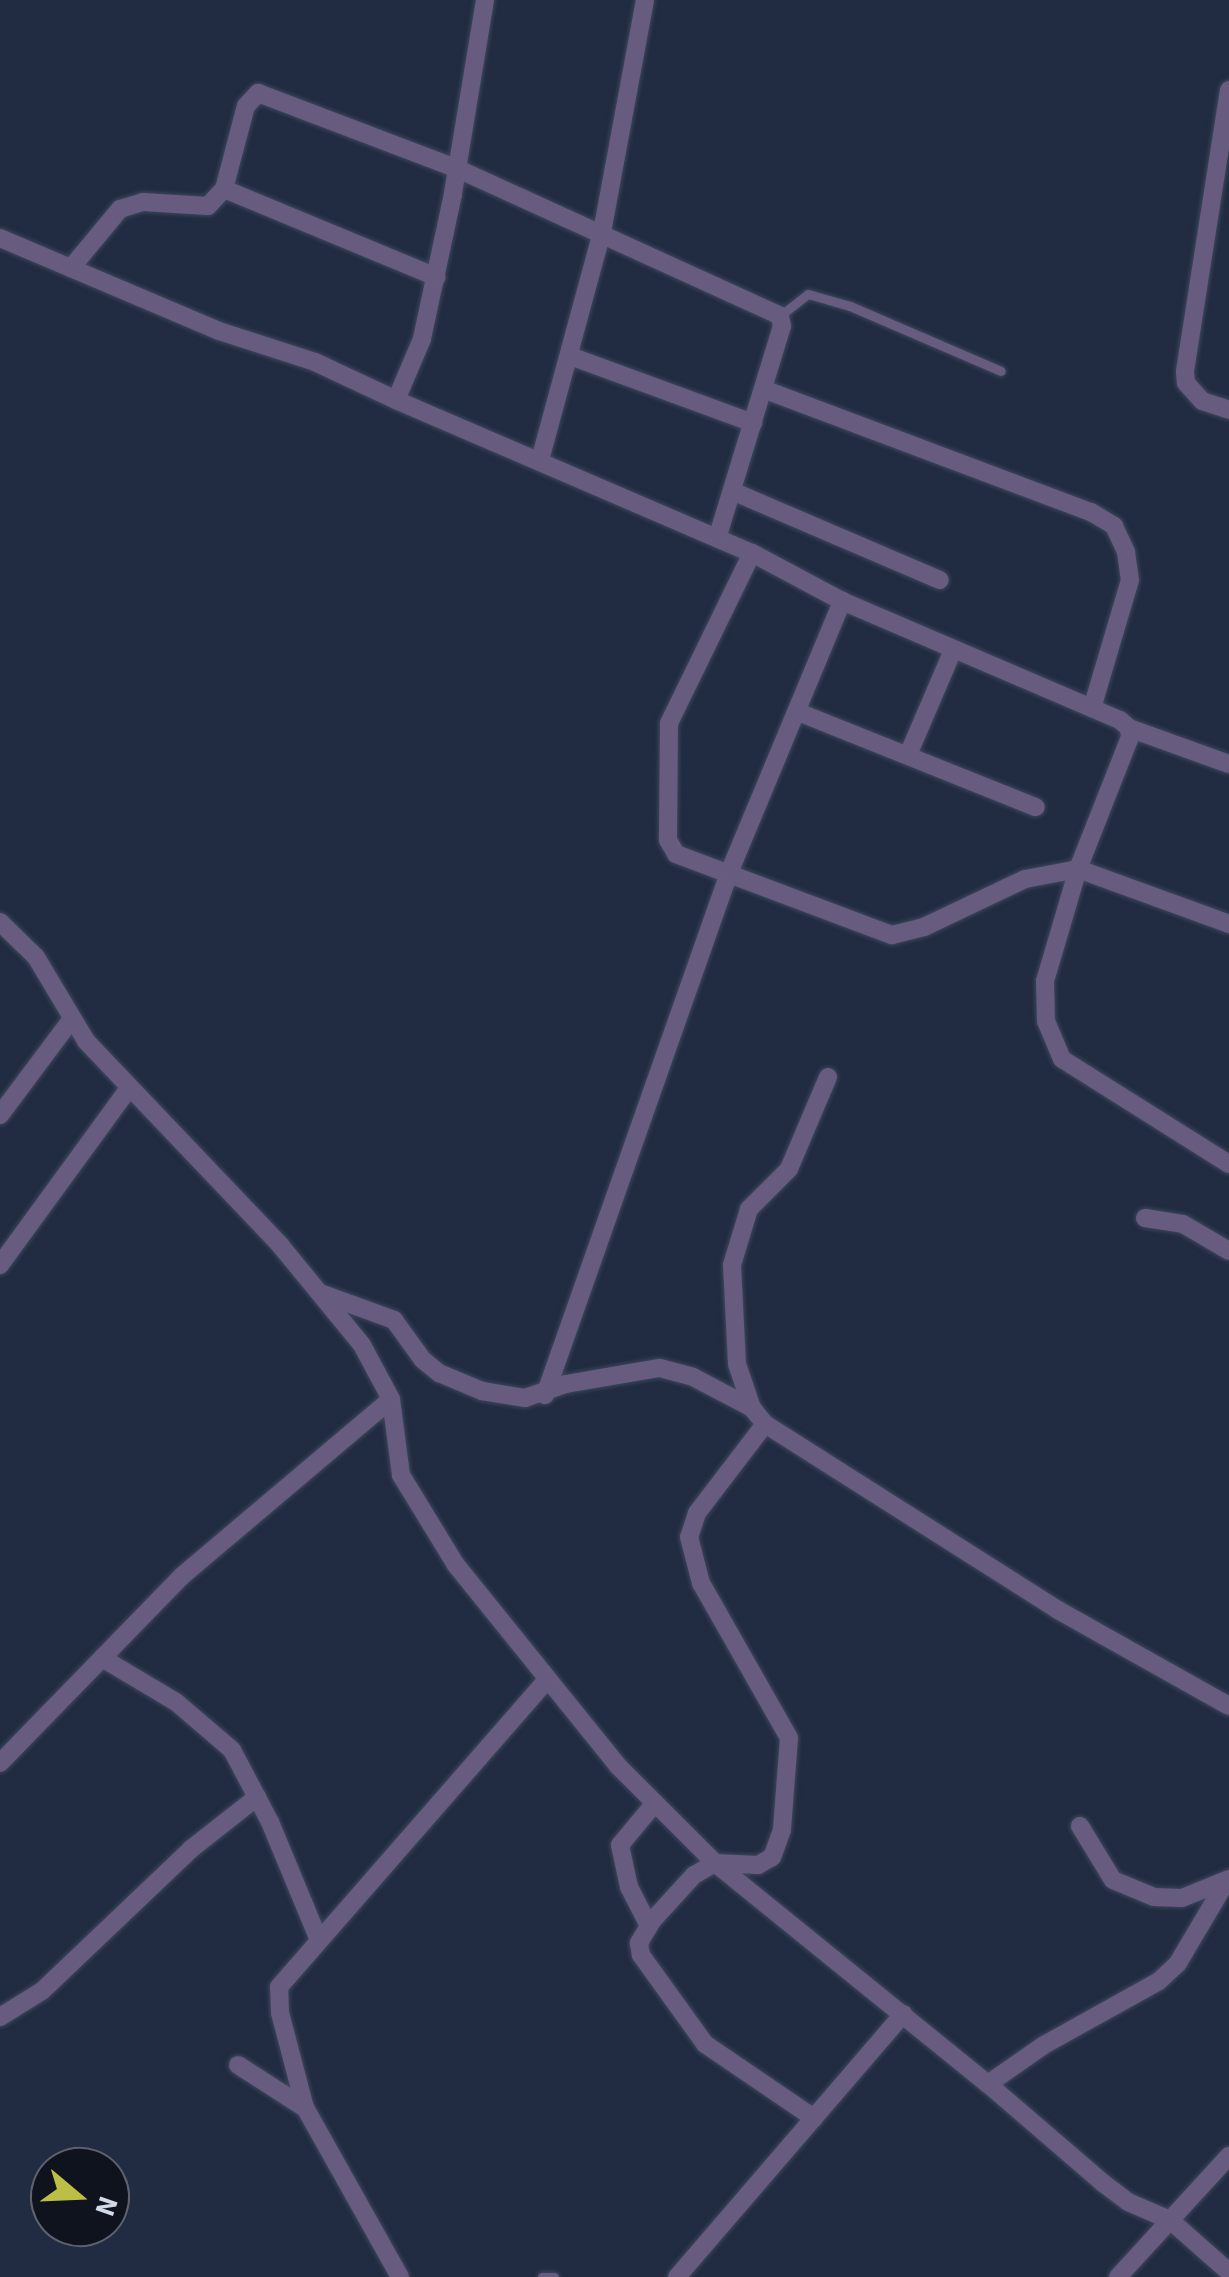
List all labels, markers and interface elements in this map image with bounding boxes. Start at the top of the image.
north arrow [30,2147,130,2247]
text: N [85,2191,128,2221]

